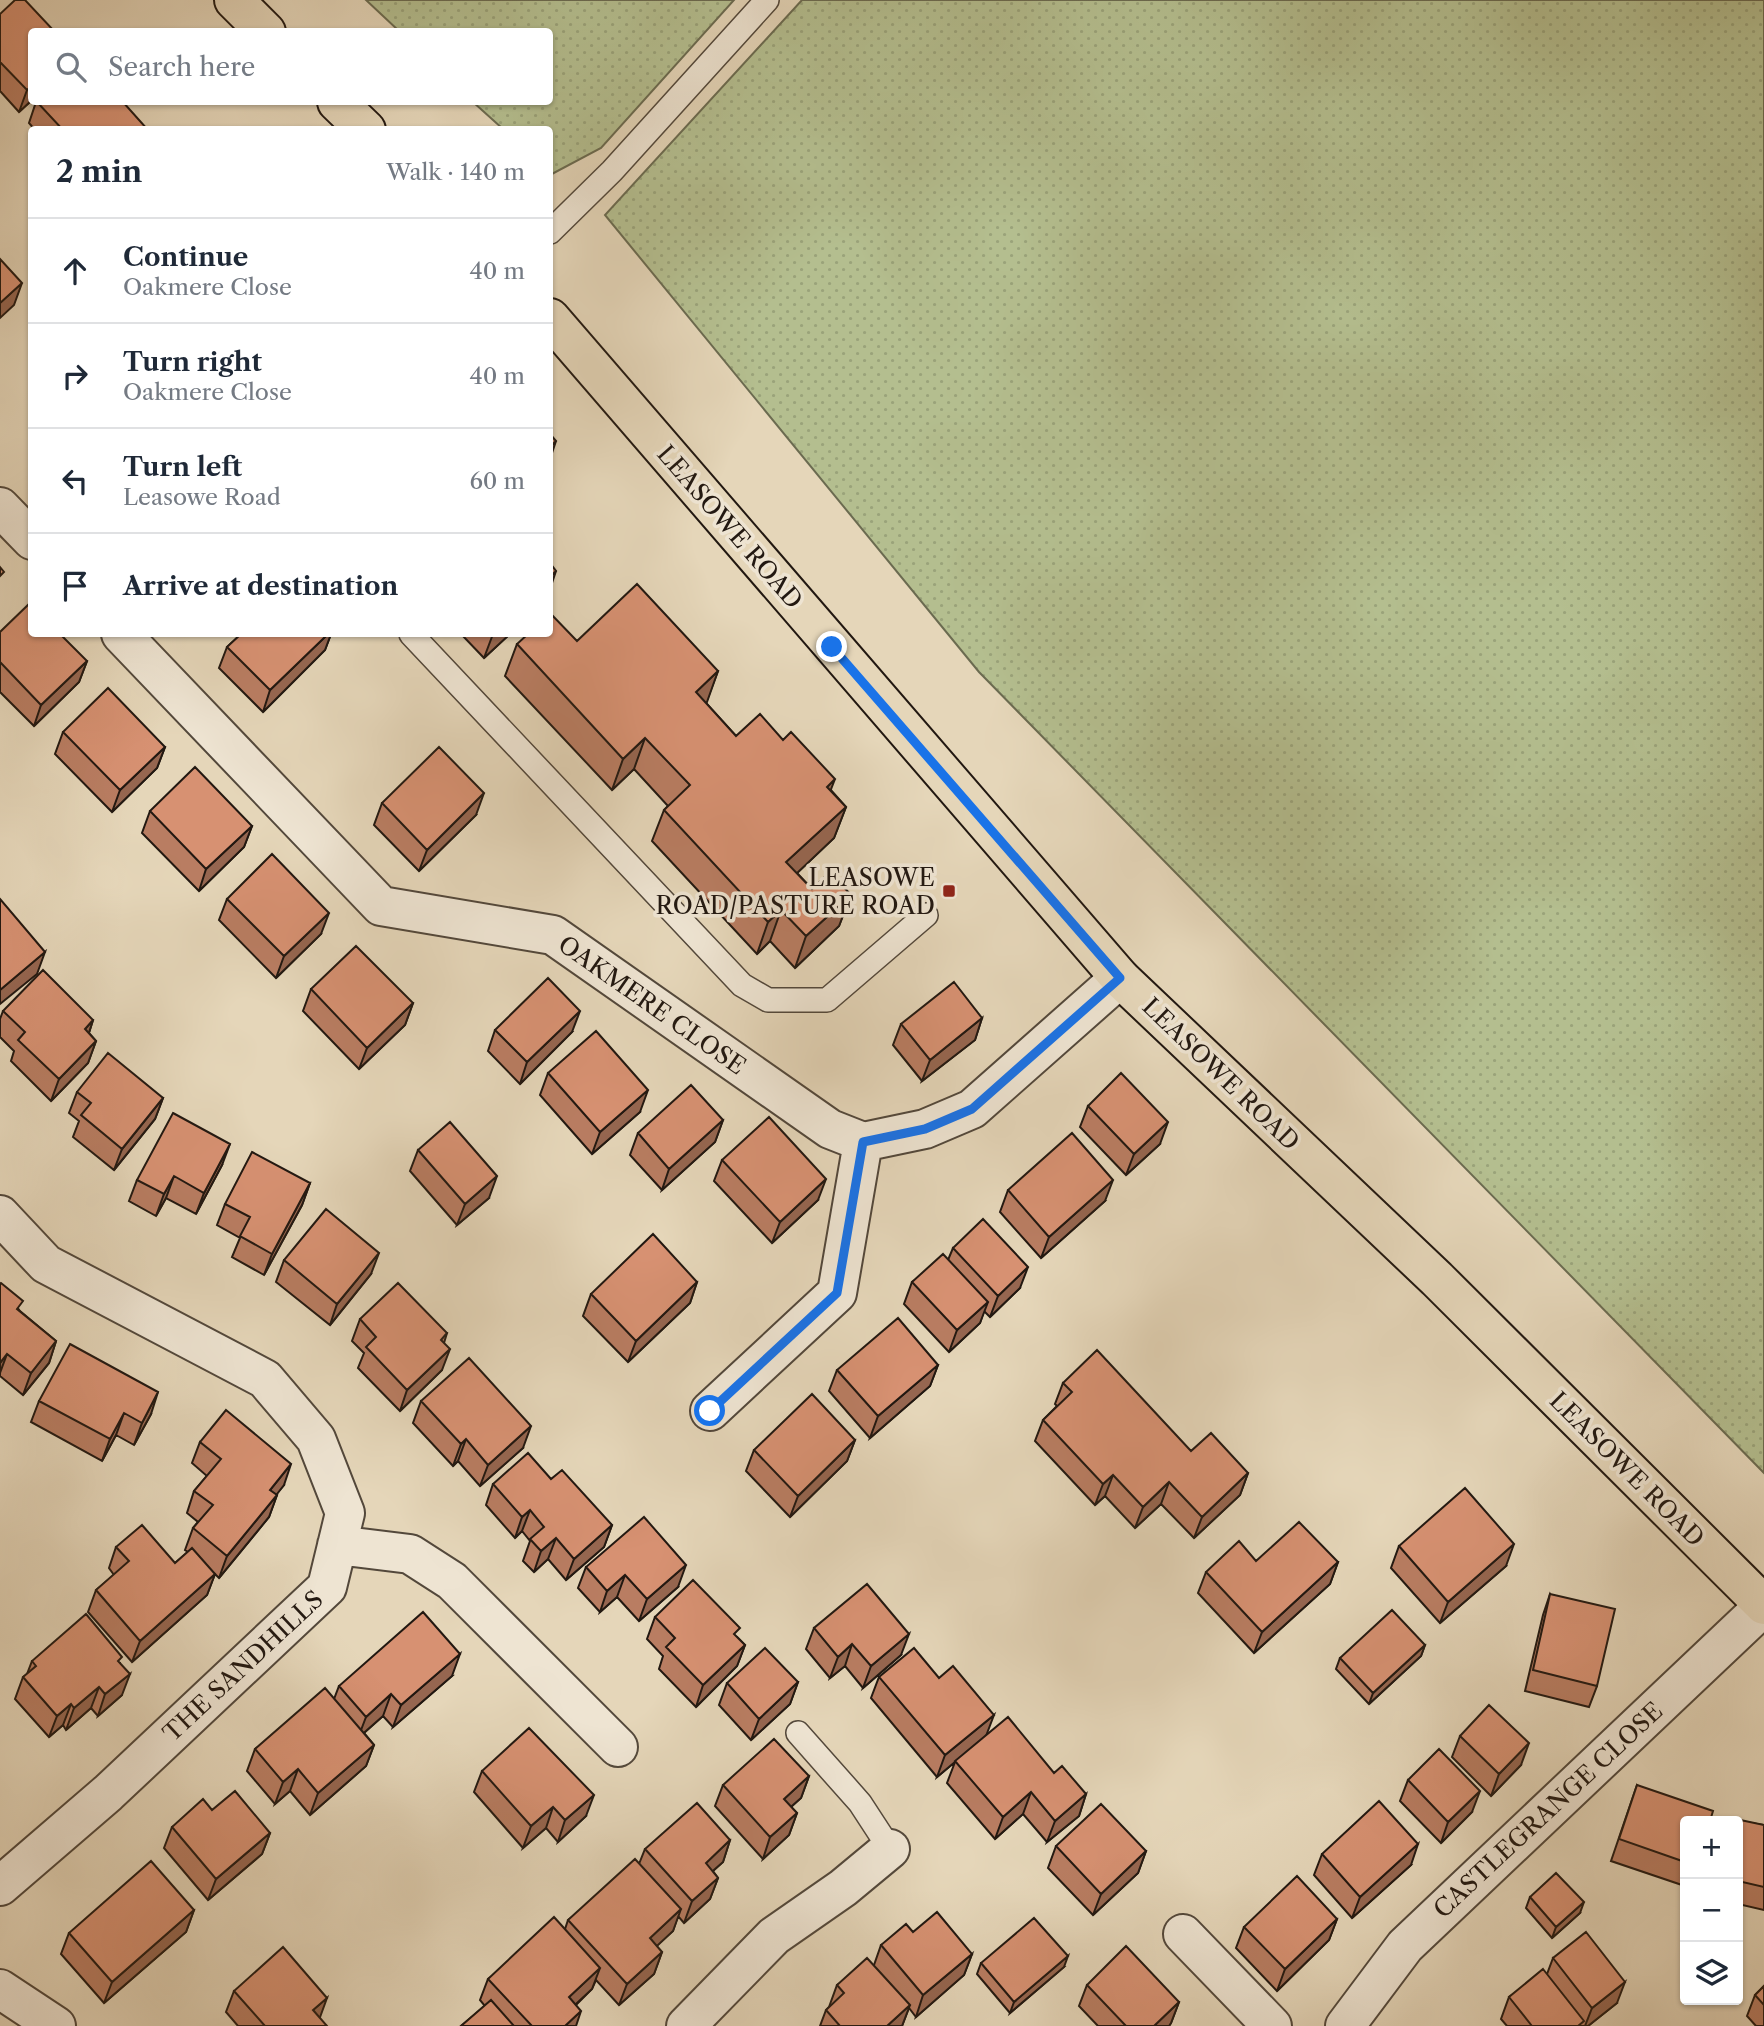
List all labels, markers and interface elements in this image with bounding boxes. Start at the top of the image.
search box [28,28,553,105]
icon: search [52,48,90,86]
text: Search here [108,51,255,83]
text: 2 min [56,153,142,190]
text: Walk · 140 m [386,158,525,186]
text: Continue [123,241,248,273]
icon: ahead [56,252,94,290]
text: 40 m [470,257,525,285]
text: Oakmere Close [123,273,292,301]
text: Turn right [123,346,262,378]
icon: right [56,357,94,395]
text: 40 m [470,362,525,390]
text: Oakmere Close [123,378,292,406]
street label: LEASOWE ROAD [651,440,809,614]
text: Turn left [123,451,242,483]
icon: left [56,462,94,500]
text: 60 m [469,467,525,495]
text: Leasowe Road [123,483,281,511]
icon: arrive [56,567,94,605]
text: Arrive at destination [123,570,398,602]
route end [816,631,847,662]
place label: LEASOWE ROAD/PASTURE ROAD [656,863,935,920]
marker: LEASOWE ROAD/PASTURE ROAD [941,883,957,899]
street label: OAKMERE CLOSE [553,929,751,1081]
street label: LEASOWE ROAD [1137,992,1305,1156]
street label: LEASOWE ROAD [1544,1386,1710,1552]
route start [694,1395,725,1426]
street label: THE SANDHILLS [157,1585,329,1747]
street label: CASTLEGRANGE CLOSE [1427,1696,1669,1924]
map controls [1680,1816,1743,2005]
button: + [1680,1816,1743,1879]
button: − [1680,1879,1743,1942]
button: layers [1680,1942,1743,2005]

